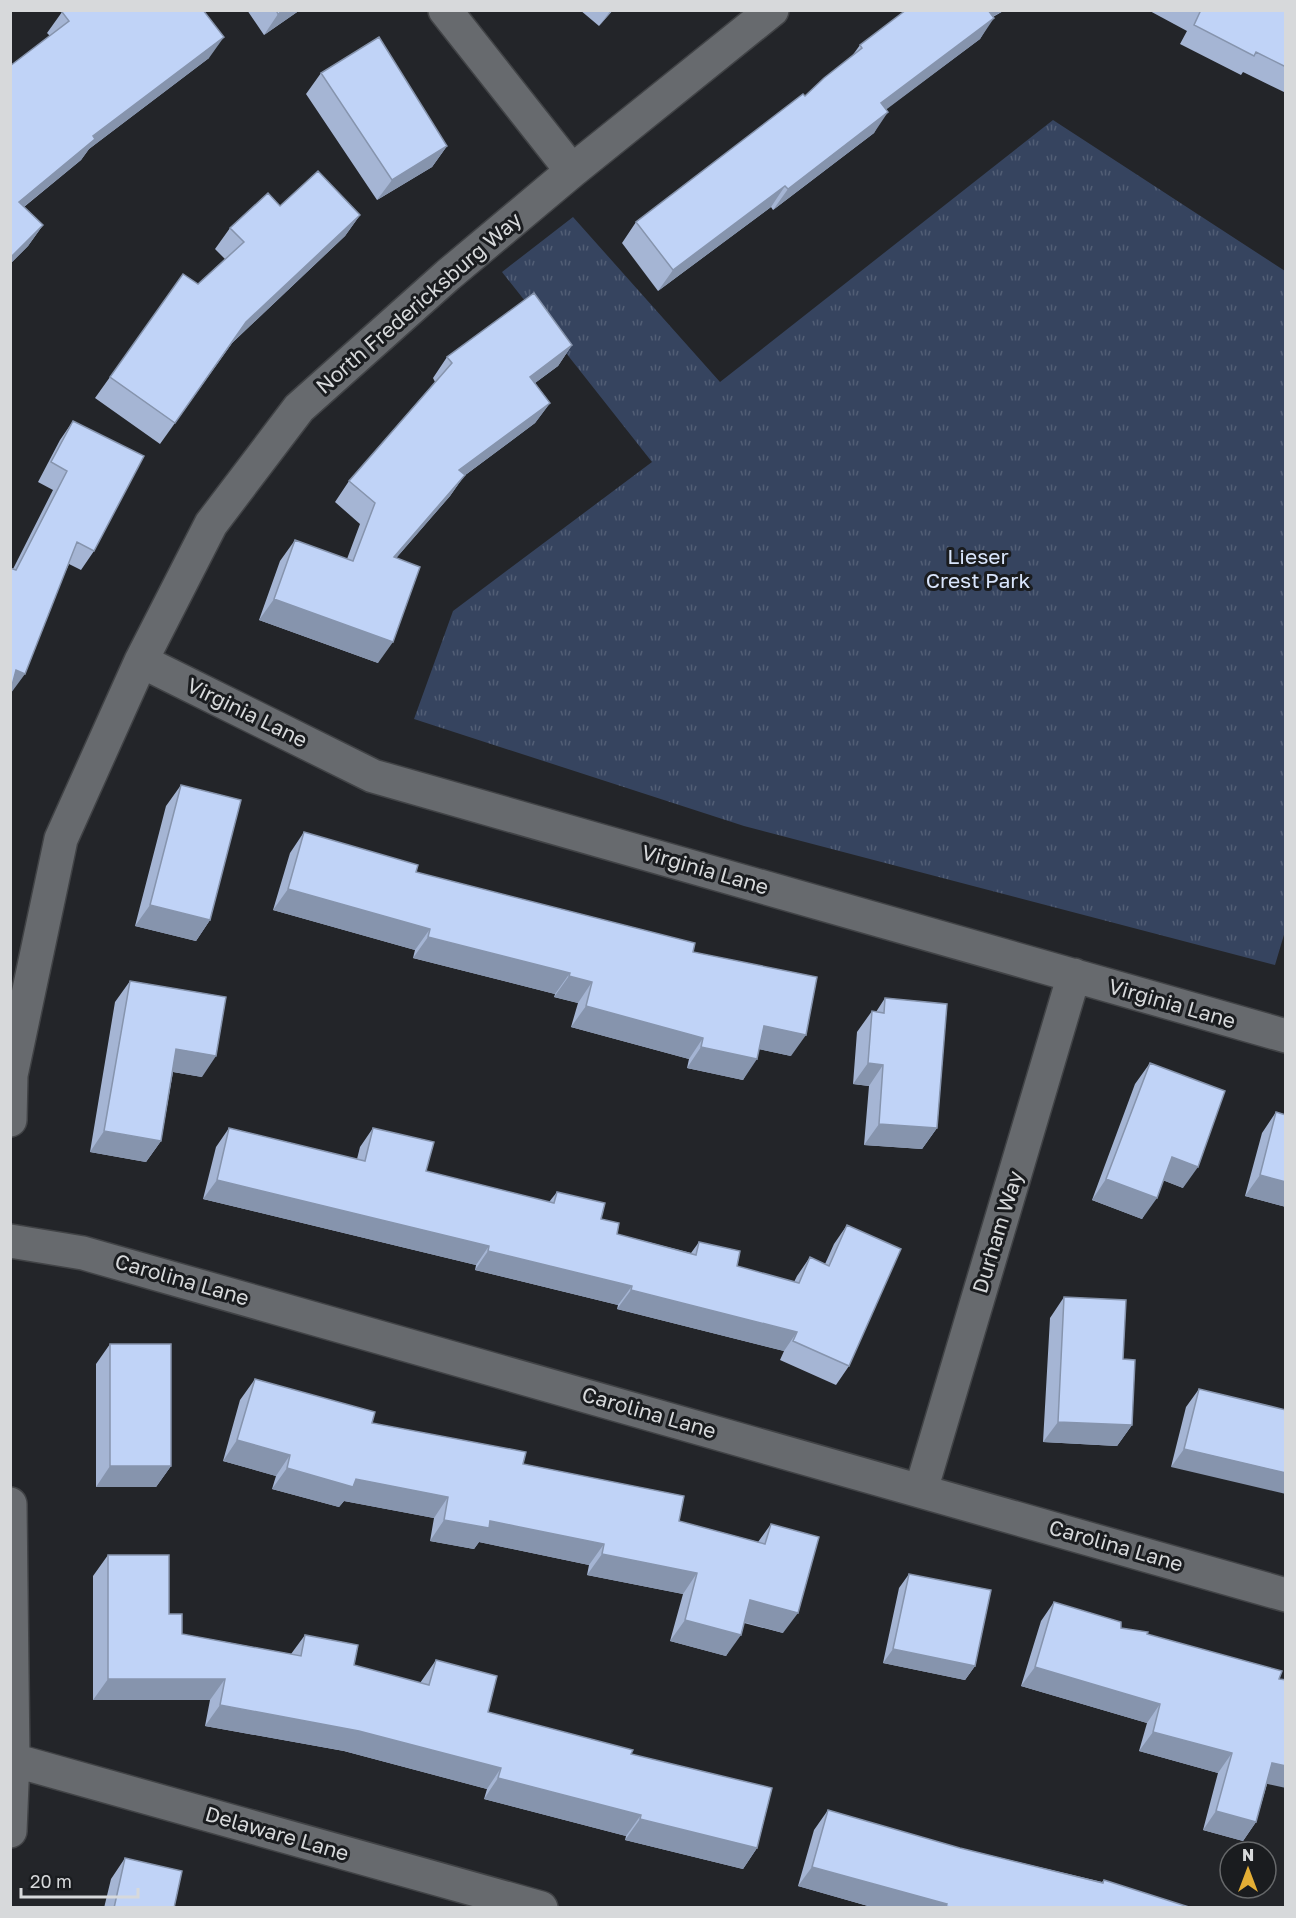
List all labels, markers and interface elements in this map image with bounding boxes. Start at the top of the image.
street label: North Fredericksburg Way [310,206,527,399]
park label: Lieser Crest Park [926,543,1030,593]
street label: Virginia Lane [183,672,312,753]
street label: Virginia Lane [639,838,772,900]
street label: Virginia Lane [1106,972,1239,1034]
street label: Durham Way [966,1167,1028,1296]
street label: Carolina Lane [112,1247,252,1311]
street label: Carolina Lane [579,1380,719,1444]
street label: Carolina Lane [1046,1513,1186,1577]
street label: Delaware Lane [202,1800,352,1866]
north arrow [1218,1840,1278,1900]
text: N [1242,1845,1254,1865]
scale bar [21,1861,138,1899]
text: 20 m [30,1870,72,1892]

